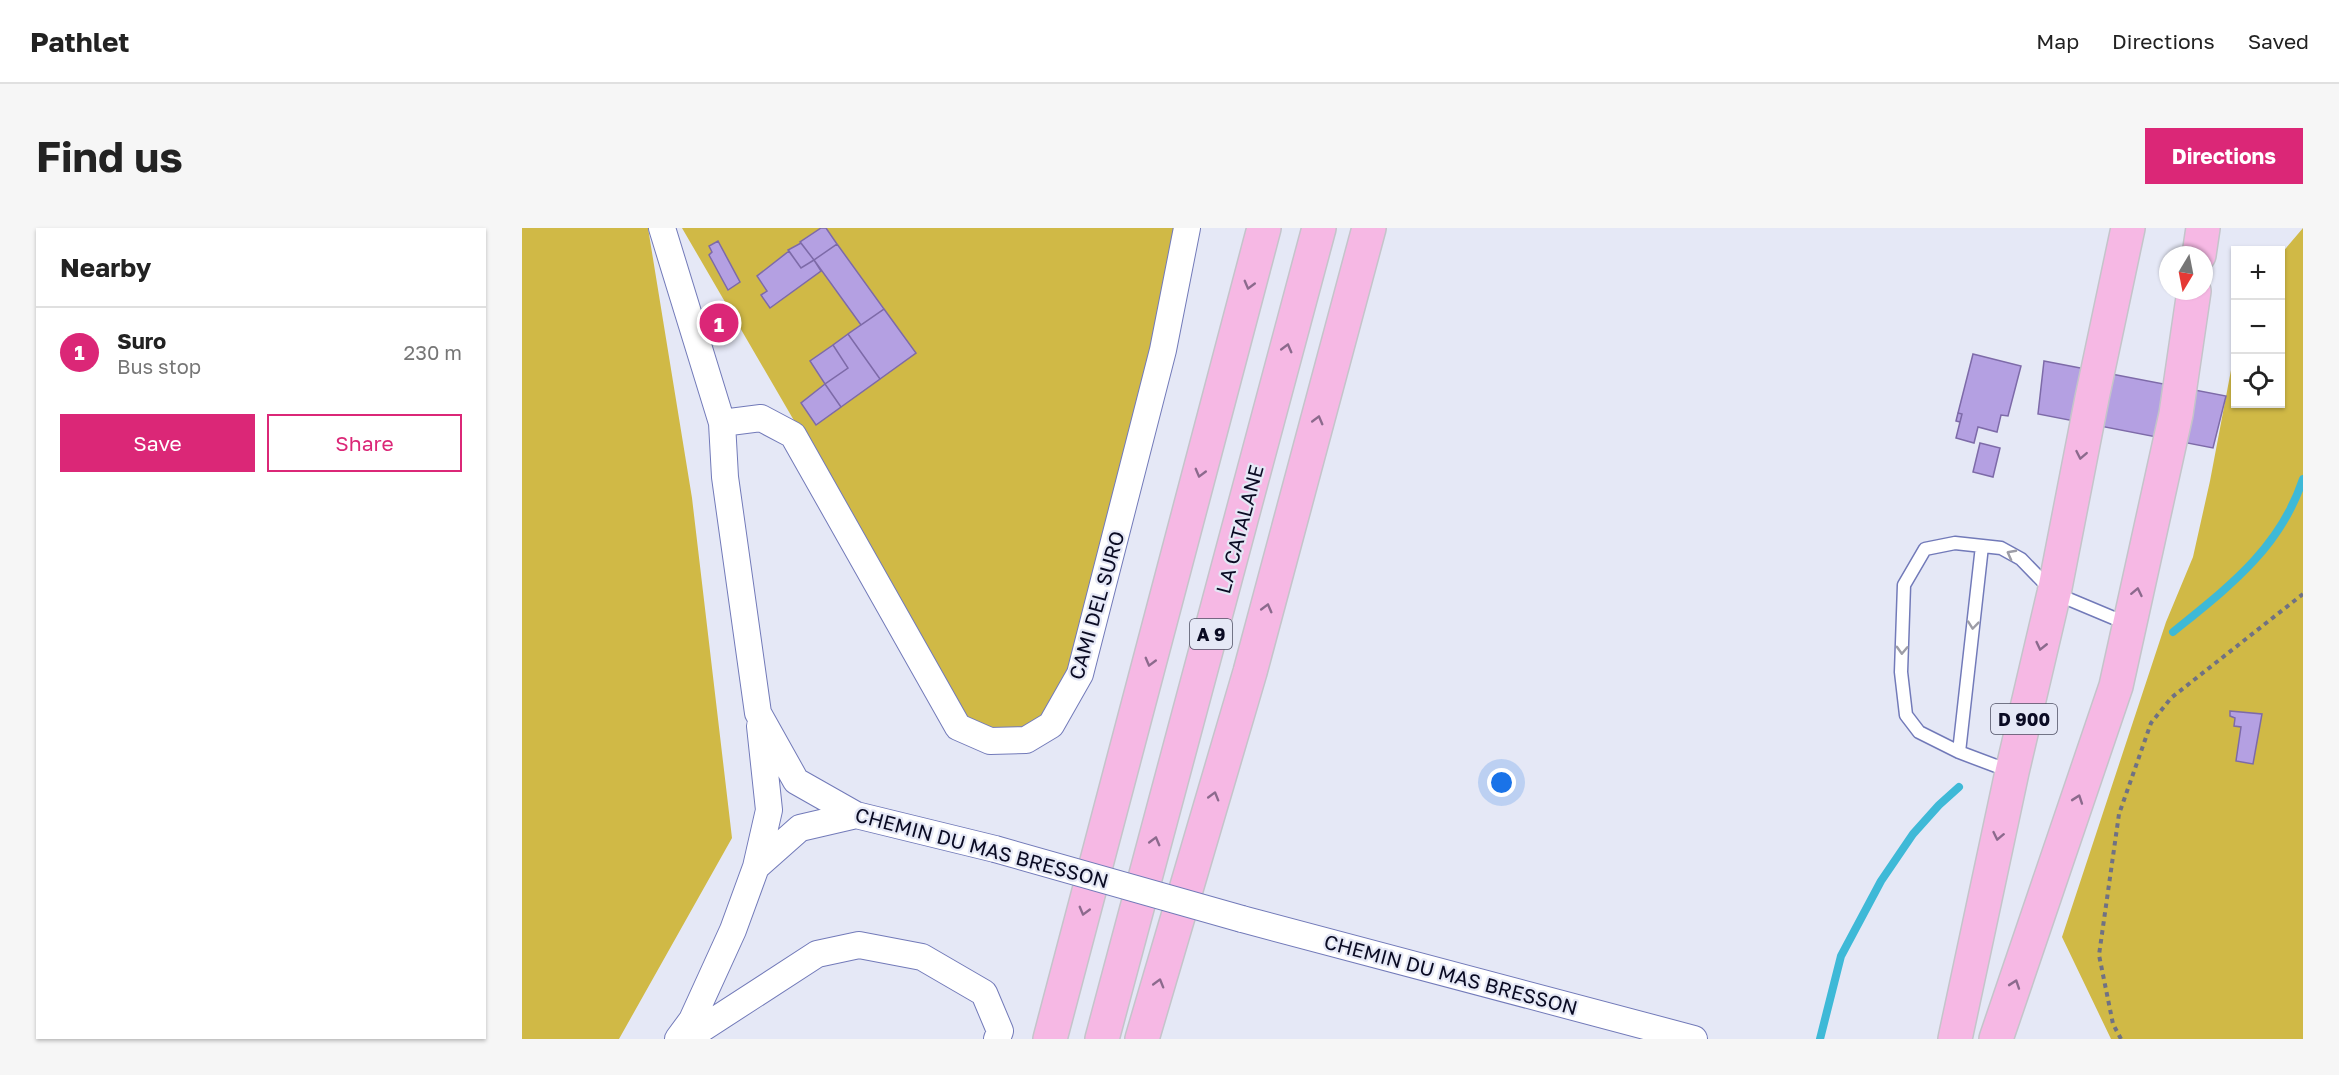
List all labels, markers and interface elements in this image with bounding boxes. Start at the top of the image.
text: Pathlet [30,25,130,58]
text: Map [2036,28,2079,54]
text: Directions [2112,28,2215,54]
text: Saved [2248,28,2309,54]
button: Directions [2145,128,2303,184]
text: Find us [36,131,183,181]
north arrow [2159,246,2213,300]
map controls [2231,246,2285,408]
button: + [2231,246,2285,300]
text: Nearby [60,252,151,283]
one-way arrow [1244,279,1257,289]
pin: 1 [700,300,738,346]
button: − [2231,300,2285,354]
text: Suro [117,327,166,354]
text: 1 [74,340,85,364]
text: 230 m [404,340,462,364]
one-way arrow [1280,343,1293,353]
text: Bus stop [117,354,201,378]
button: locate [2231,354,2285,408]
button: Save [60,414,255,472]
button: Share [267,414,462,472]
one-way arrow [1310,415,1323,425]
one-way arrow [2075,450,2088,460]
street label: LA CATALANE [1210,462,1268,596]
one-way arrow [1194,468,1207,478]
street label: CAMI DEL SURO [1063,528,1129,682]
one-way arrow [2007,550,2018,561]
one-way arrow [2130,587,2143,597]
one-way arrow [1260,603,1273,613]
road number: A 9 [1190,619,1232,649]
one-way arrow [1968,621,1980,630]
one-way arrow [2036,641,2049,651]
one-way arrow [1895,645,1908,654]
one-way arrow [1145,656,1157,667]
road number: D 900 [1991,704,2057,734]
your location [1487,768,1516,797]
one-way arrow [1207,791,1219,802]
one-way arrow [2070,794,2083,805]
street label: CHEMIN DU MAS BRESSON [853,802,1111,892]
one-way arrow [1992,831,2005,841]
one-way arrow [1148,836,1160,846]
one-way arrow [1079,905,1091,916]
street label: CHEMIN DU MAS BRESSON [1322,929,1580,1019]
one-way arrow [1152,978,1164,989]
one-way arrow [2008,979,2020,990]

